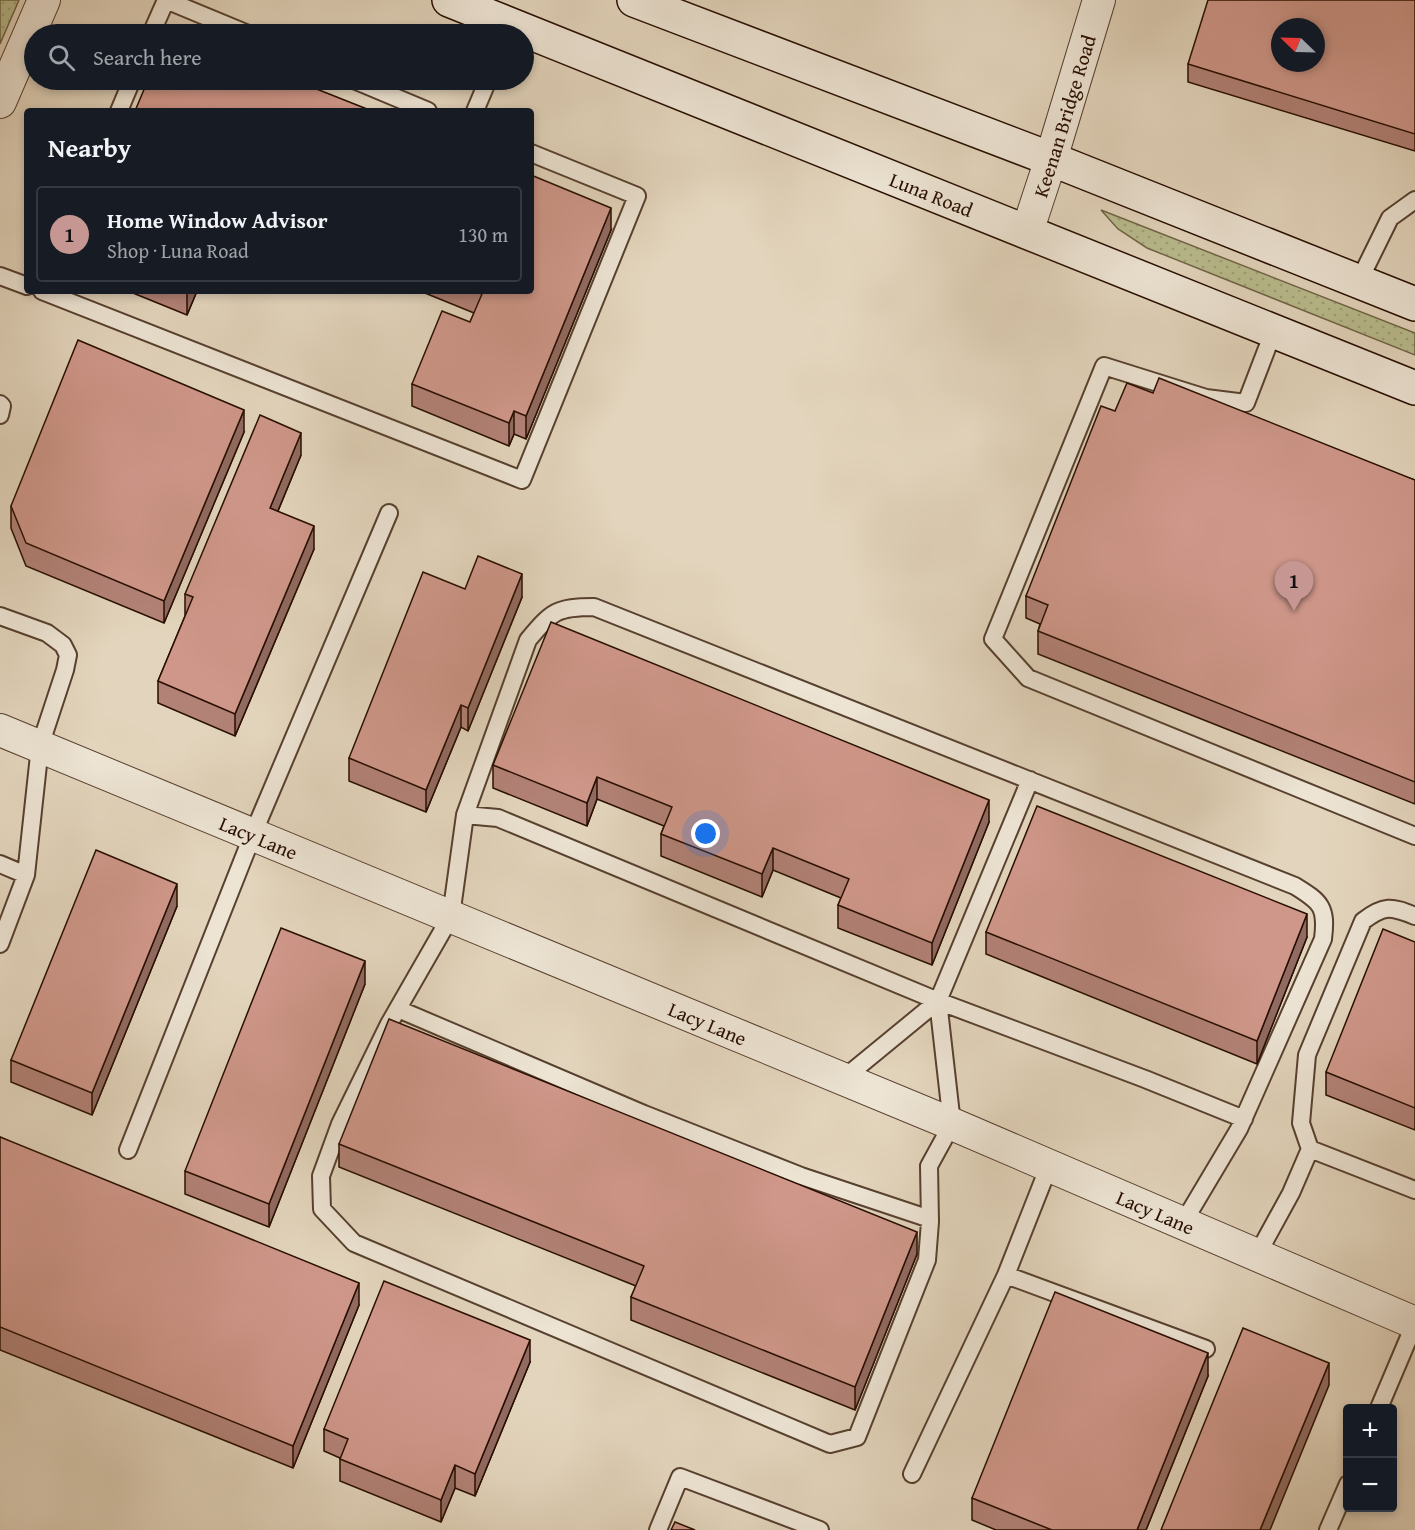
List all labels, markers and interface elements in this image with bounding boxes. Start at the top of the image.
north arrow [1271,18,1325,72]
search box [24,24,534,90]
street label: Keenan Bridge Road [1025,31,1102,201]
icon: search [45,41,78,74]
text: Search here [93,41,202,73]
text: Nearby [48,128,131,167]
street label: Luna Road [886,164,978,224]
text: Home Window Advisor [107,204,328,236]
text: 1 [64,220,75,249]
text: 130 m [458,220,508,249]
text: Shop · Luna Road [107,236,249,265]
pin: 1 [1274,562,1314,611]
street label: Lacy Lane [215,808,302,866]
your location [691,819,720,848]
street label: Lacy Lane [664,994,751,1052]
street label: Lacy Lane [1112,1182,1199,1241]
map controls [1343,1404,1397,1512]
button: + [1343,1404,1397,1458]
button: − [1343,1458,1397,1512]

